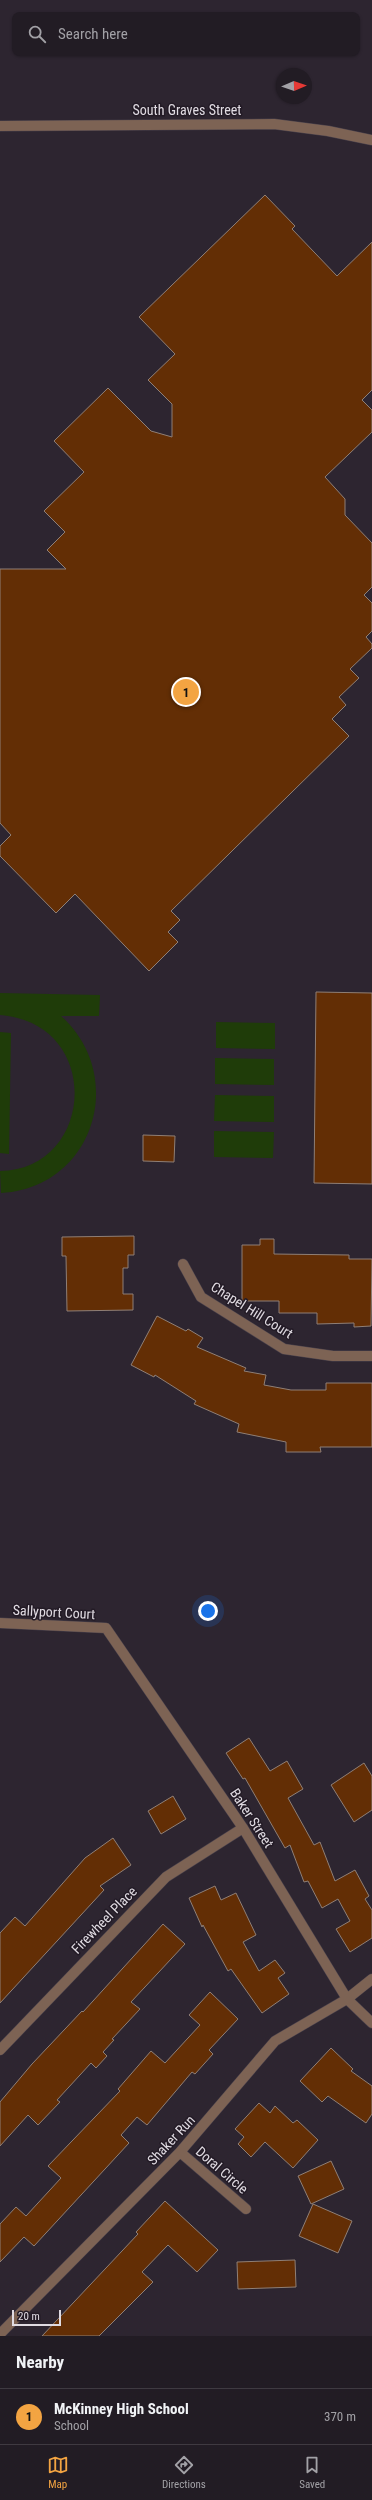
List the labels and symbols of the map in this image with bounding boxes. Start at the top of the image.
north arrow [276,68,312,104]
street label: South Graves Street [133,102,241,118]
pin: 1 [173,677,199,707]
street label: Chapel Hill Court [208,1278,296,1342]
your location [198,1601,218,1621]
street label: Sallyport Court [12,1602,96,1622]
street label: Baker Street [227,1785,277,1851]
street label: Firewheel Place [68,1883,140,1957]
street label: Shaker Run [144,2112,198,2168]
street label: Doral Circle [193,2143,252,2197]
scale bar [12,2308,61,2327]

